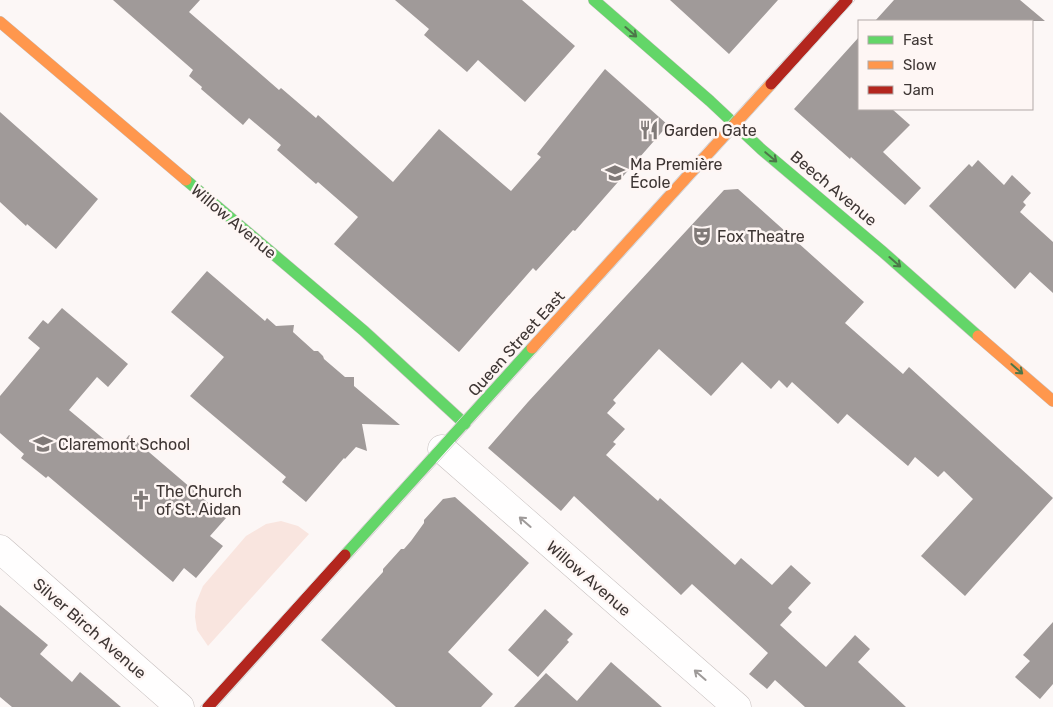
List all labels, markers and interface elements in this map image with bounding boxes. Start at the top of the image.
legend [858,20,1033,110]
one-way arrow [624,26,637,37]
text: Fast [903,31,933,49]
text: Slow [903,56,936,74]
text: Jam [903,81,934,99]
restaurant icon: Garden Gate [638,119,660,141]
place label: Garden Gate [664,121,757,140]
street label: Beech Avenue [787,147,881,230]
one-way arrow [764,151,777,162]
place label: Ma Première École [630,155,723,192]
school or university icon: Ma Première École [604,162,626,184]
street label: Willow Avenue [187,180,280,263]
theatre icon: Fox Theatre [691,225,713,247]
place label: Fox Theatre [717,227,805,246]
one-way arrow [888,256,901,267]
street label: Queen Street East [464,287,569,400]
one-way arrow [1010,363,1023,375]
school or university icon: Claremont School [32,433,54,455]
place label: Claremont School [58,435,190,454]
place label: The Church of St. Aidan [156,482,242,519]
church icon: The Church of St. Aidan [130,489,152,511]
one-way arrow [519,517,532,528]
street label: Willow Avenue [543,537,635,620]
street label: Silver Birch Avenue [29,574,150,683]
one-way arrow [694,669,707,681]

